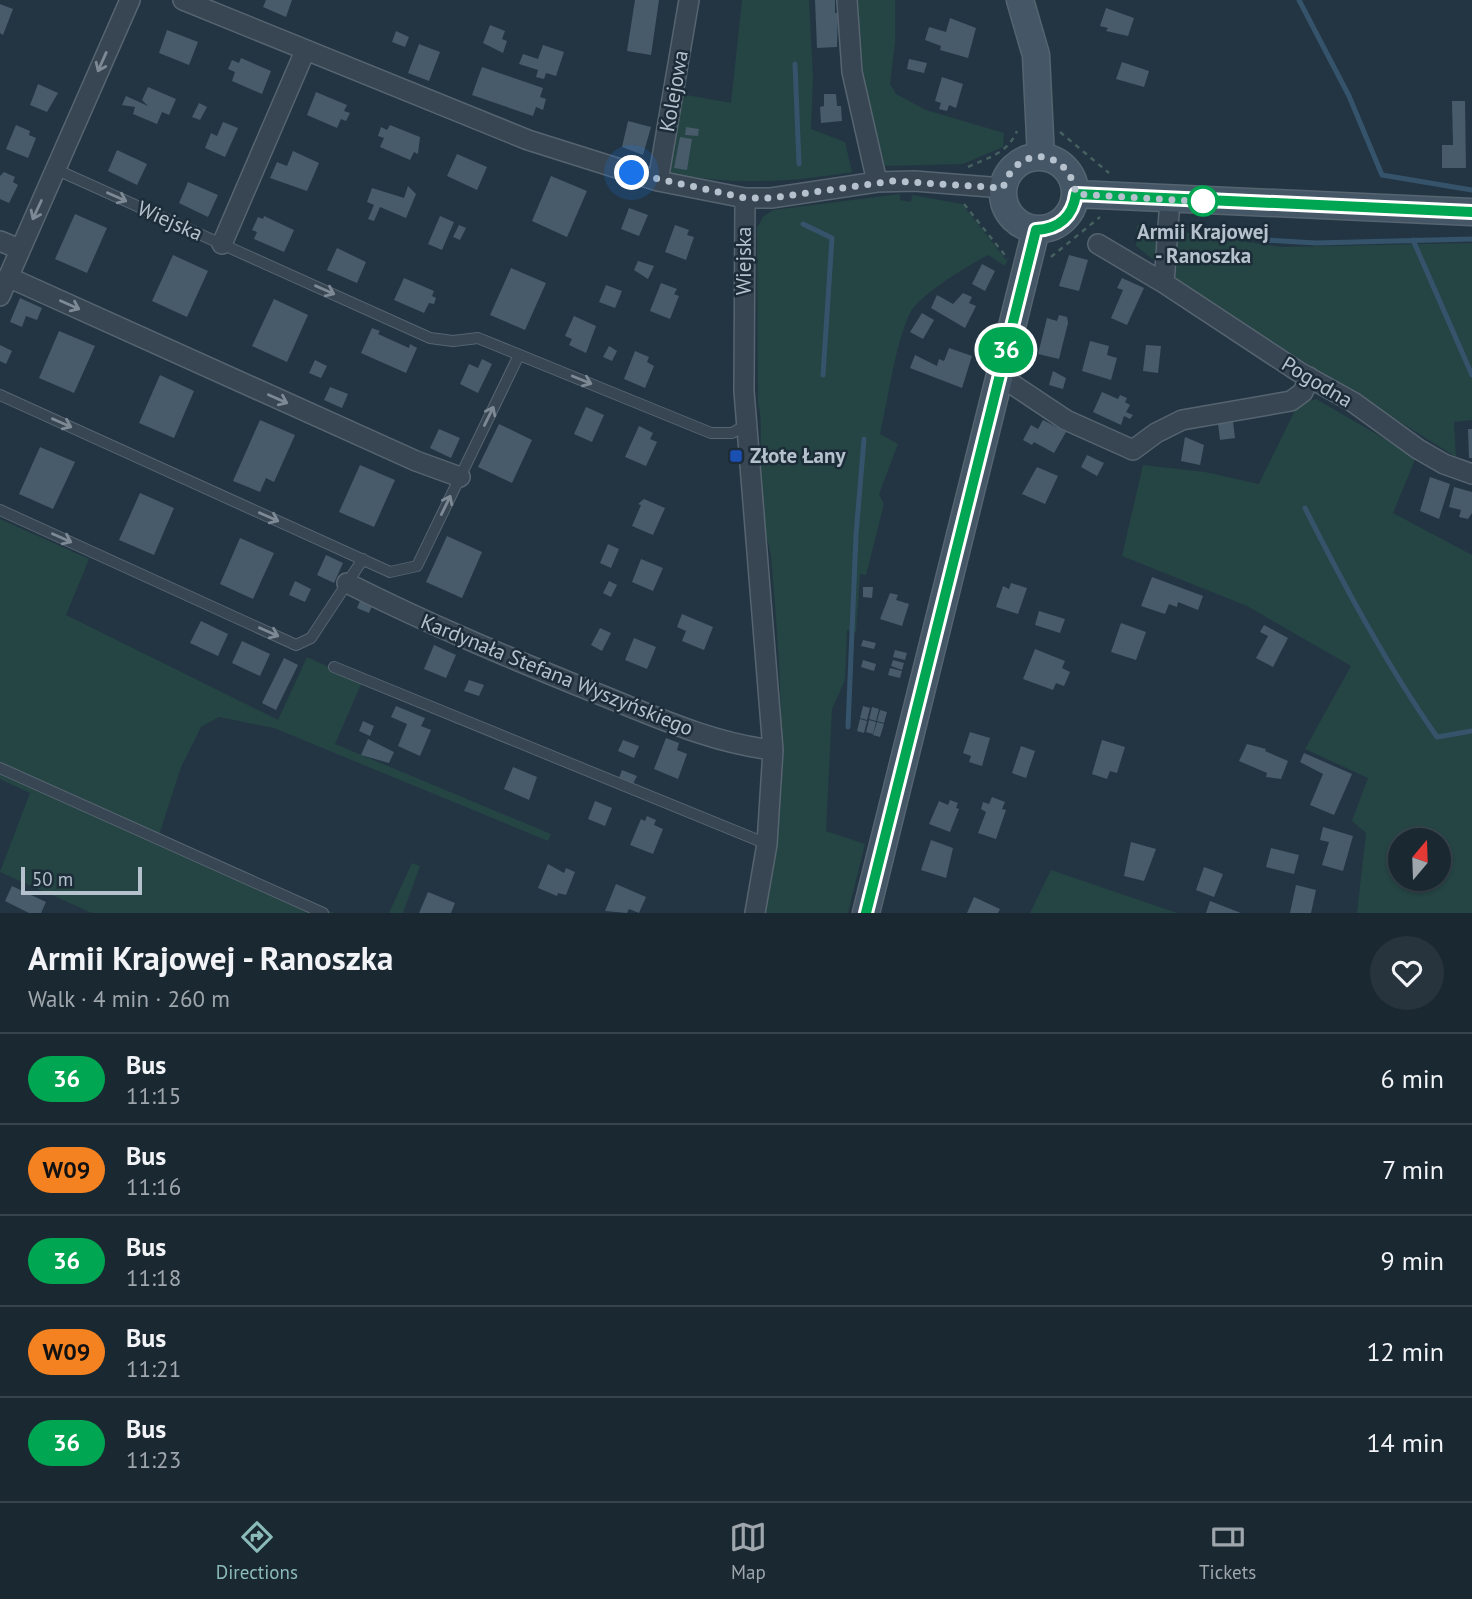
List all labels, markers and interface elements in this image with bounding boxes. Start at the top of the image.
street label: Kolejowa [653,48,694,134]
one-way arrow [95,51,108,73]
your location [614,155,649,190]
marker: Armii Krajowej - Ranoszka [1188,186,1218,216]
one-way arrow [106,191,128,204]
street label: Wiejska [133,194,207,247]
one-way arrow [30,199,43,220]
place label: Armii Krajowej - Ranoszka [1137,218,1269,269]
street label: Wiejska [730,227,757,295]
one-way arrow [314,284,335,297]
one-way arrow [59,299,80,312]
line badge: 36 [974,327,1038,373]
text: 36 [992,334,1020,365]
street label: Pogodna [1277,350,1358,413]
one-way arrow [571,375,592,388]
one-way arrow [266,393,288,406]
one-way arrow [483,406,497,427]
one-way arrow [51,417,72,430]
place label: Złote Łany [750,442,846,469]
marker: Złote Łany [728,448,744,464]
one-way arrow [440,495,453,516]
one-way arrow [258,511,280,524]
one-way arrow [51,532,72,545]
street label: Kardynała Stefana Wyszyńskiego [417,607,697,742]
one-way arrow [258,626,279,639]
north arrow [1388,828,1451,891]
map controls [1388,828,1451,891]
scale bar [21,864,142,896]
text: 50 m [32,867,73,891]
text: Armii Krajowej - Ranoszka [28,936,393,979]
button: heart [1370,936,1444,1010]
text: Walk · 4 min · 260 m [28,984,230,1013]
text: Bus [126,1048,166,1081]
text: 6 min [1381,1062,1444,1095]
text: 36 [53,1063,80,1094]
text: 11:15 [126,1081,181,1110]
text: Bus [126,1139,166,1172]
text: 7 min [1382,1153,1444,1186]
text: W09 [43,1154,90,1185]
text: 11:16 [126,1172,181,1201]
text: Bus [126,1230,166,1263]
text: 9 min [1381,1244,1444,1277]
text: 36 [53,1245,80,1276]
text: 11:18 [126,1263,181,1292]
text: Bus [126,1321,166,1354]
text: 12 min [1366,1335,1444,1368]
text: W09 [43,1336,90,1367]
text: 11:21 [126,1354,181,1383]
text: Bus [126,1412,166,1445]
text: 14 min [1366,1426,1444,1459]
text: 36 [53,1427,80,1458]
text: 11:23 [126,1445,181,1474]
tab: Directions [216,1518,298,1584]
tab: Map [729,1518,767,1584]
tab: Tickets [1199,1518,1256,1584]

